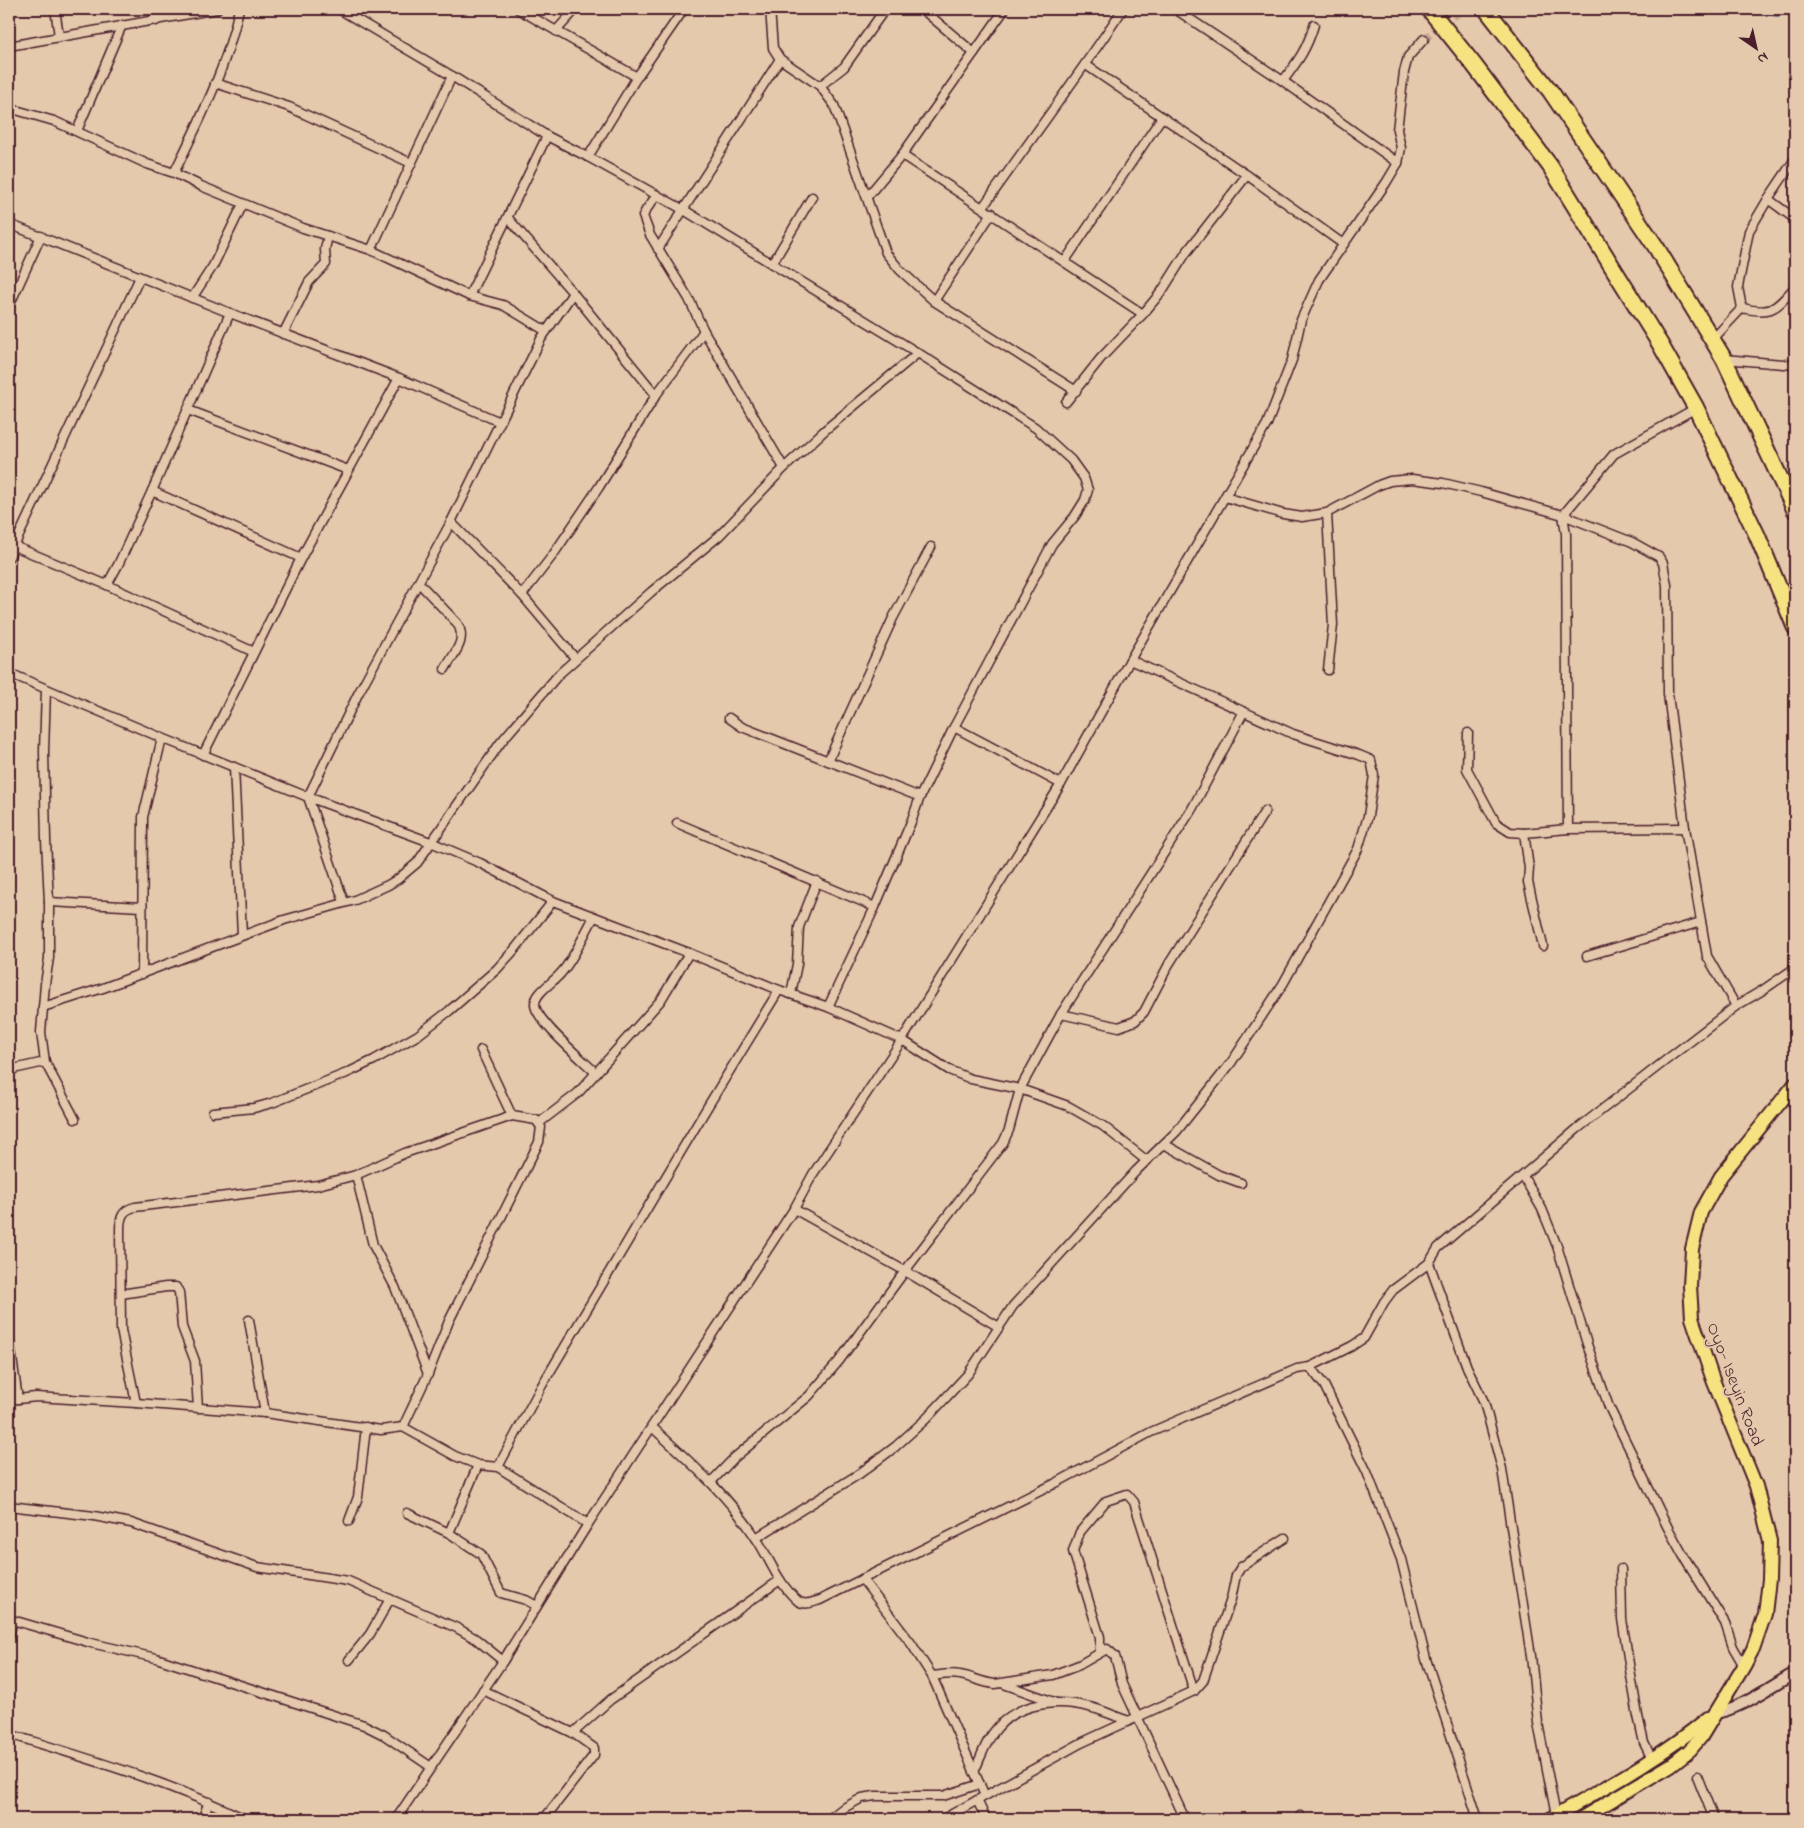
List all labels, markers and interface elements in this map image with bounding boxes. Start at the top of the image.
north arrow [1732,22,1782,72]
text: N [1753,46,1772,69]
street label: Oyo- Iseyin Road [1699,1319,1770,1450]

